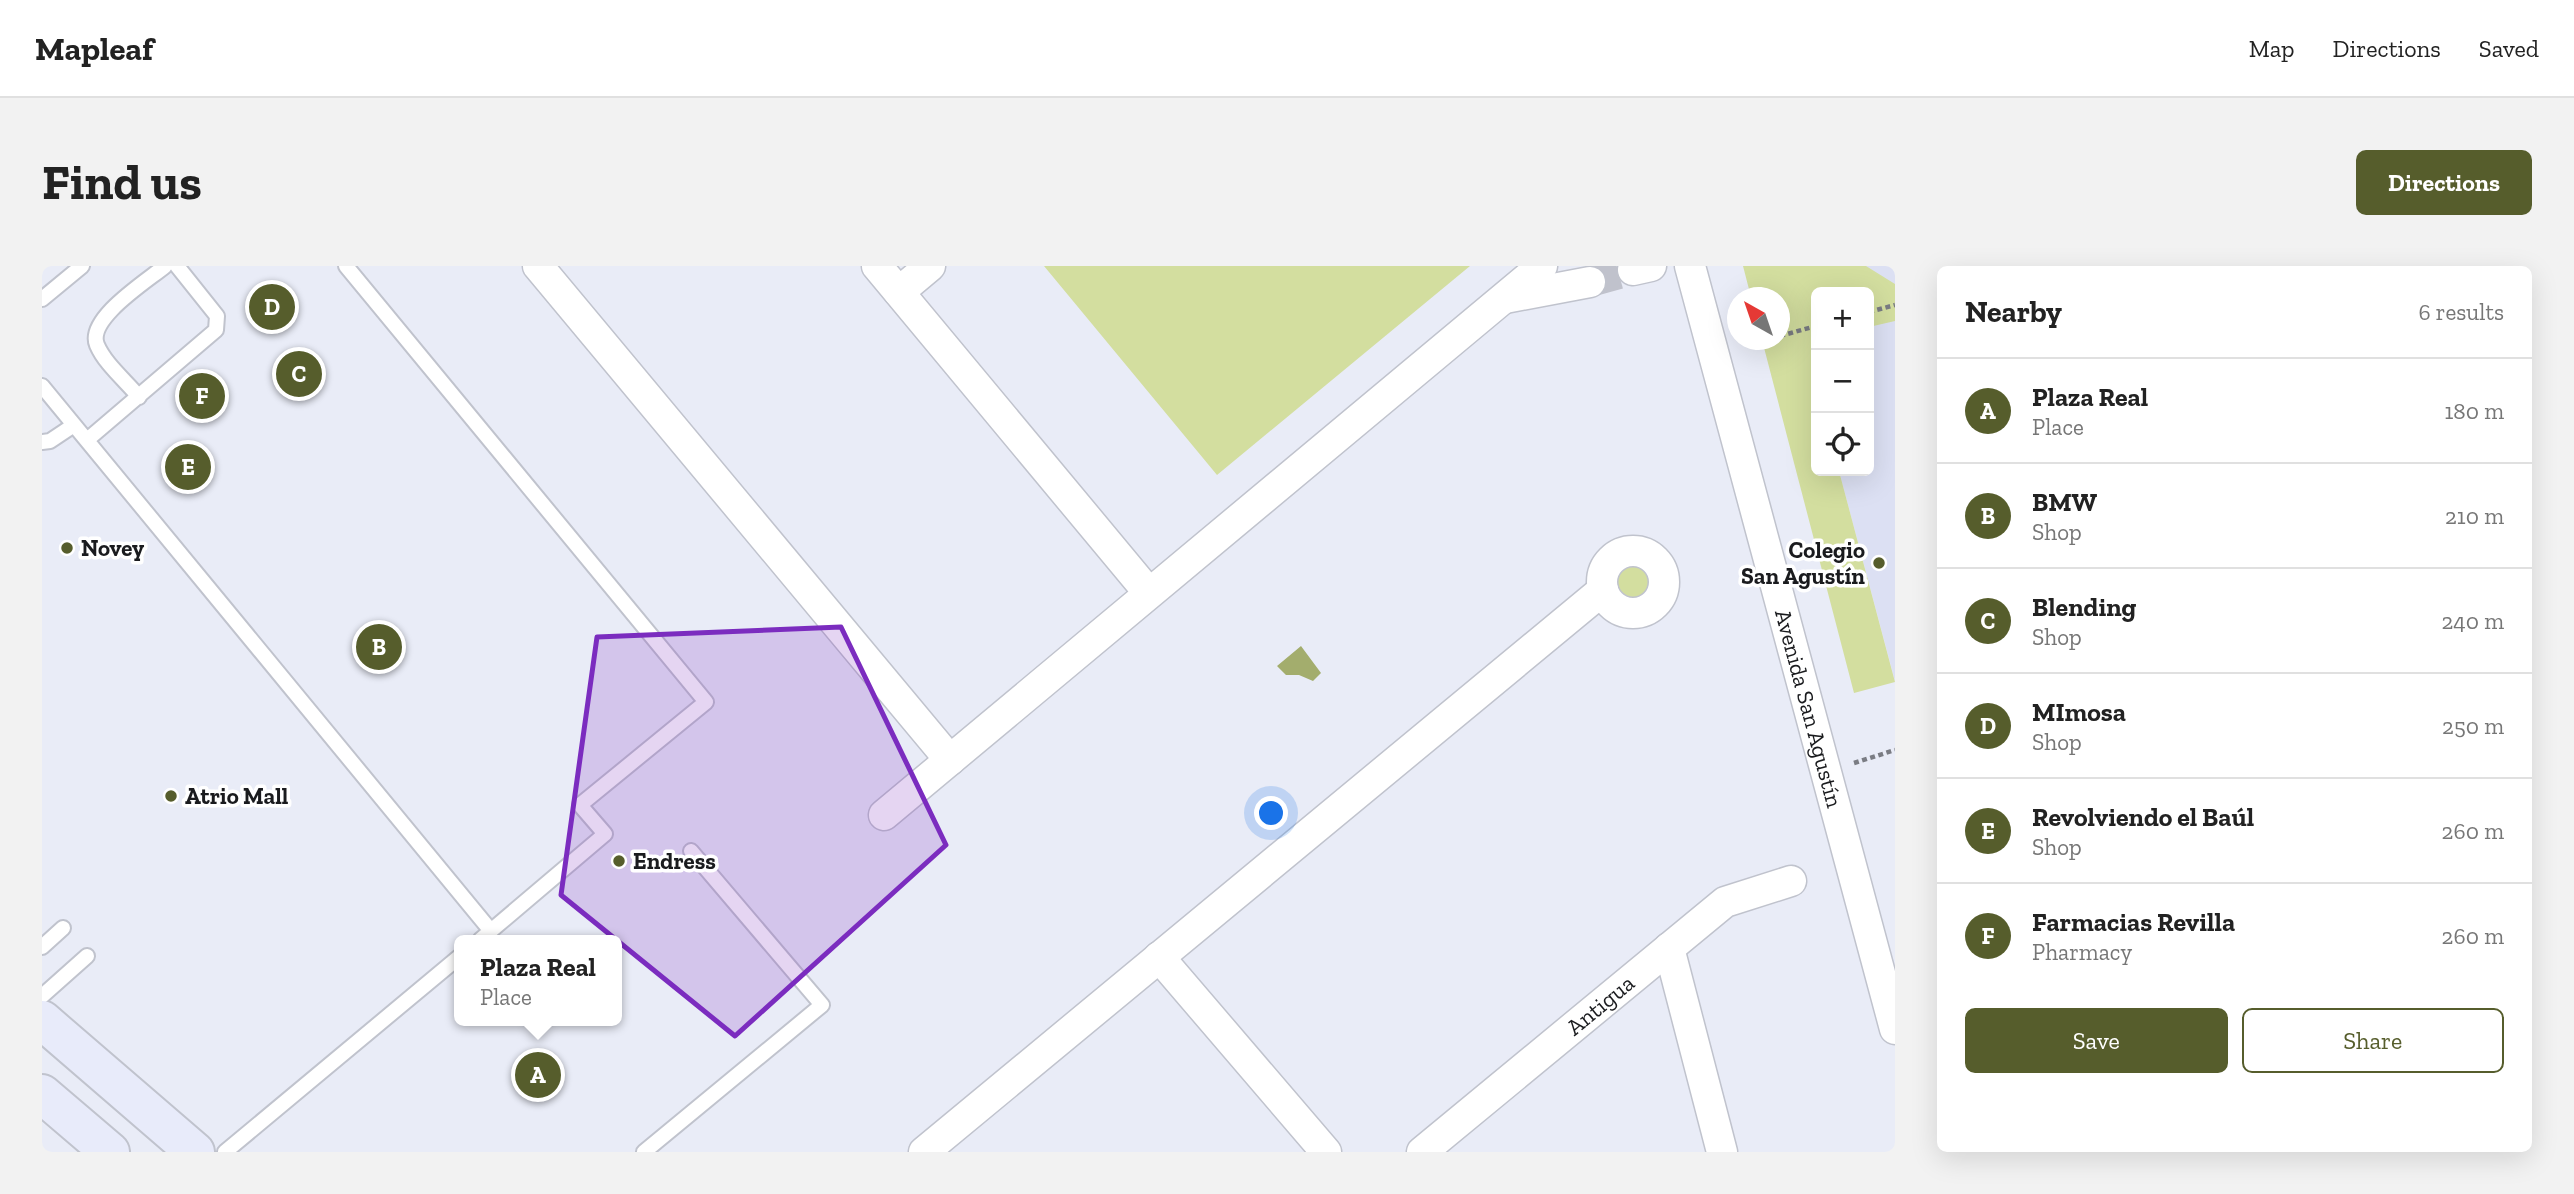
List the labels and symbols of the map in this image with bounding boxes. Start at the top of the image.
pin: D [249,281,295,333]
north arrow [1727,287,1790,350]
pin: C [276,348,322,400]
pin: F [179,370,225,422]
pin: E [165,441,211,493]
place label: Novey [81,534,145,562]
place label: Colegio San Agustín [1741,536,1865,590]
marker: Novey [59,540,75,556]
marker: Colegio San Agustín [1871,555,1887,571]
street label: Avenida San Agustín [1769,606,1849,810]
pin: B [356,621,402,673]
place label: Atrio Mall [185,782,289,810]
marker: Atrio Mall [163,788,179,804]
your location [1254,796,1288,830]
place label: Endress [633,847,716,875]
marker: Endress [611,853,627,869]
street label: Antigua [1561,969,1640,1041]
pin: A [515,1049,561,1101]

